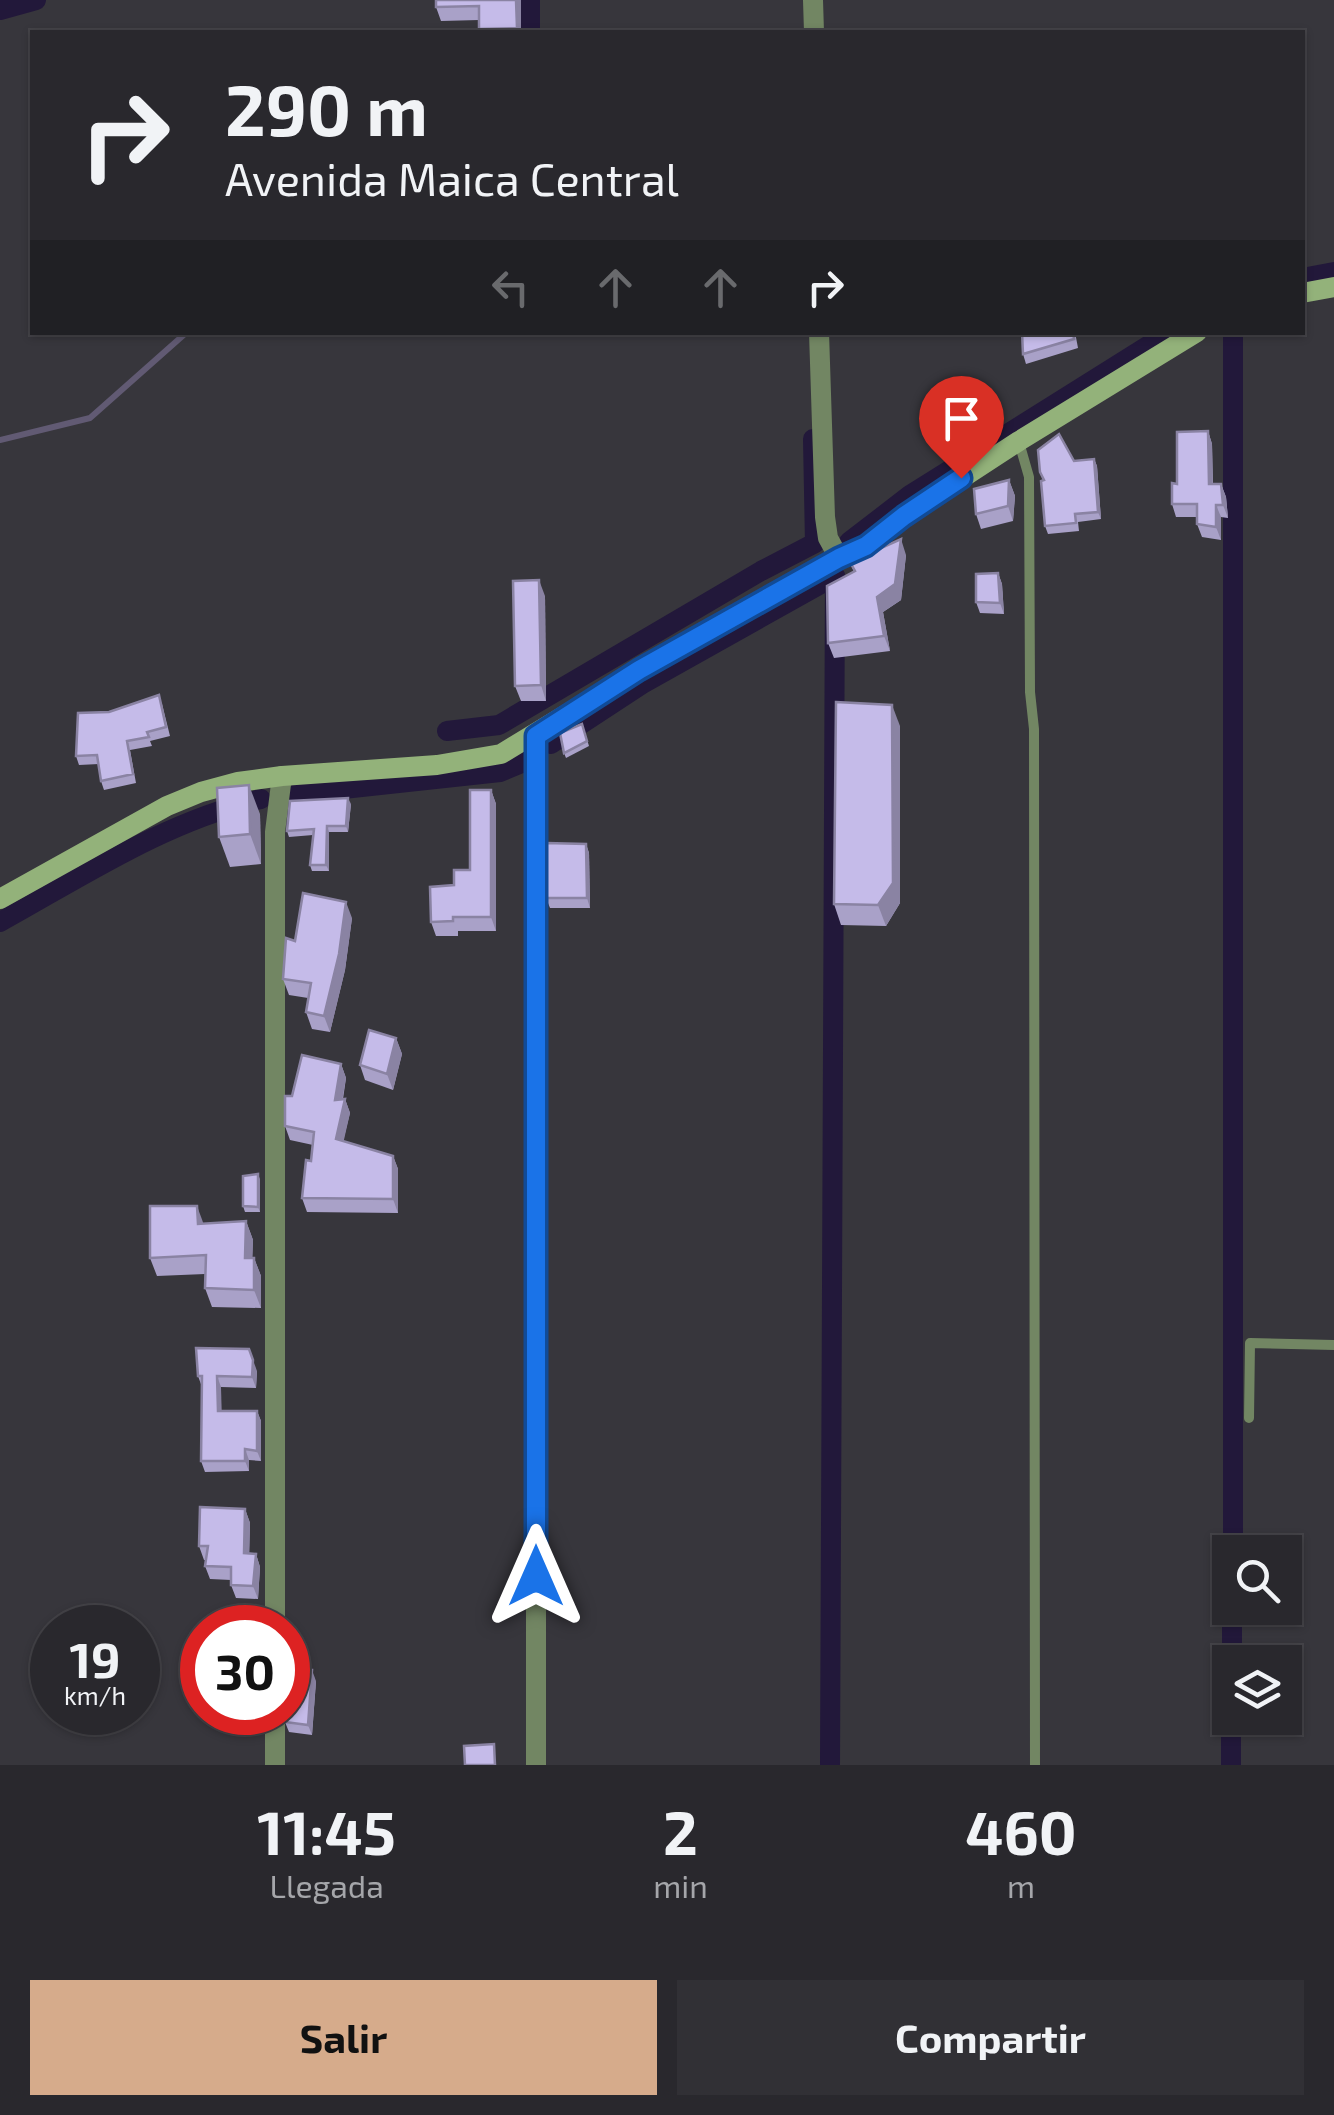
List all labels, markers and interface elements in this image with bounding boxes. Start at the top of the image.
text: 290 m [225,66,428,150]
icon: right [60,70,190,200]
text: Avenida Maica Central [225,151,679,205]
icon: left [483,260,538,315]
icon: ahead [588,260,643,315]
icon: ahead [693,260,748,315]
icon: right [798,260,853,315]
pin [919,376,1004,479]
icon: arrive [934,391,989,446]
position arrow [484,1524,588,1628]
map controls [1212,1535,1302,1735]
button: search [1212,1535,1302,1625]
speed limit sign: 30 [180,1605,310,1735]
text: 19 [69,1628,121,1688]
button: layers [1212,1645,1302,1735]
text: km/h [64,1680,126,1710]
text: 11:45 [257,1795,396,1867]
text: 2 [663,1795,698,1867]
text: 460 [965,1795,1077,1867]
text: Llegada [269,1866,384,1904]
text: min [653,1866,708,1904]
text: m [1007,1866,1035,1904]
button: Salir [30,1980,657,2095]
button: Compartir [677,1980,1304,2095]

